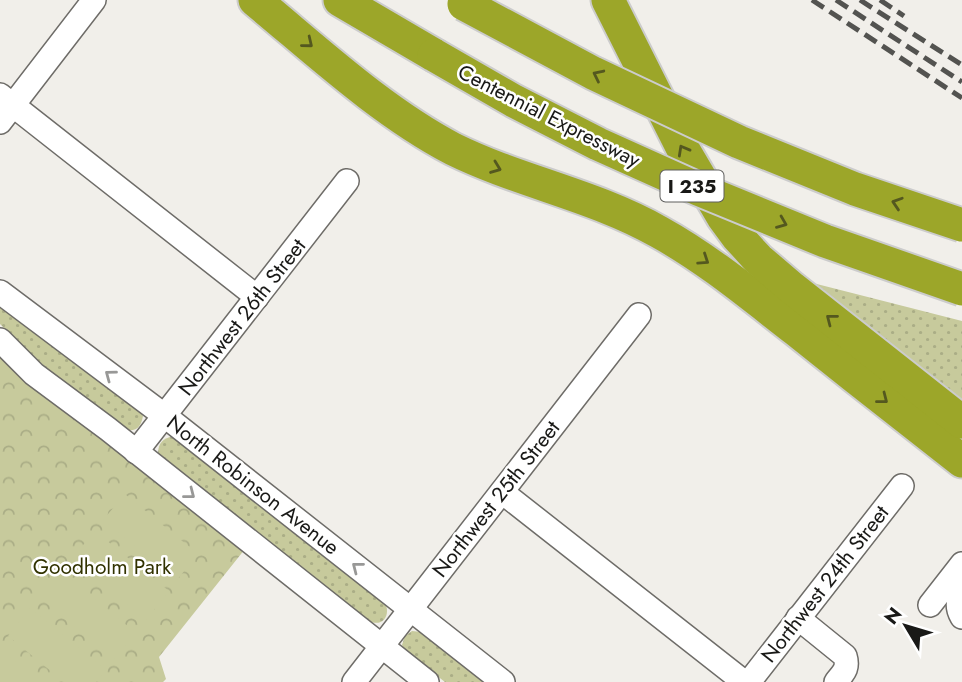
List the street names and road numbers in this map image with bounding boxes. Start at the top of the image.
street label: Centennial Expressway [453,57,646,175]
road number: I 235 [660,170,724,202]
street label: Northwest 26th Street [171,232,313,402]
street label: North Robinson Avenue [160,408,346,562]
street label: Northwest 25th Street [425,414,567,584]
street label: Northwest 24th Street [756,501,894,667]

